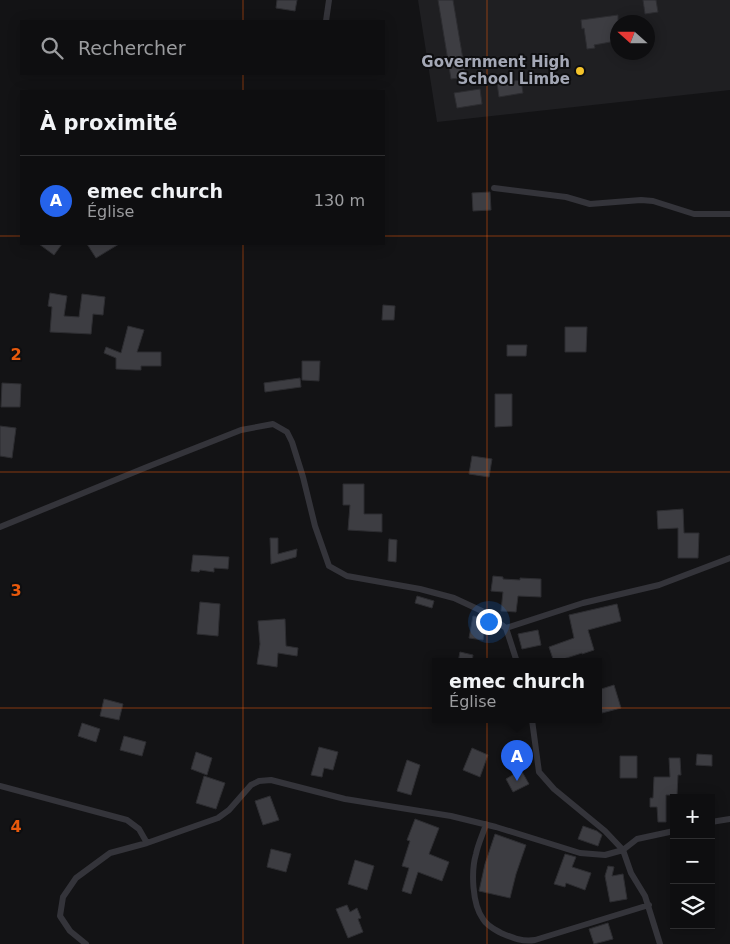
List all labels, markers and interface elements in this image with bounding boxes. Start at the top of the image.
north arrow [610,15,655,60]
search box [20,20,385,75]
icon: search [38,34,66,62]
text: Rechercher [78,37,186,59]
place label: Government High School Limbe [421,53,570,88]
marker: Government High School Limbe [574,65,586,77]
text: À proximité [40,111,177,135]
text: emec church [87,180,223,202]
text: A [50,191,62,210]
text: 130 m [314,191,365,210]
text: Église [87,202,134,221]
text: 2 [10,345,22,364]
text: 3 [10,581,22,600]
your location [476,609,502,635]
popup [432,658,602,723]
text: emec church [449,670,585,692]
text: Église [449,692,496,711]
pin: A [501,740,533,781]
map controls [670,794,715,929]
button: + [670,794,715,839]
text: 4 [10,817,22,836]
button: − [670,839,715,884]
button: layers [670,884,715,929]

